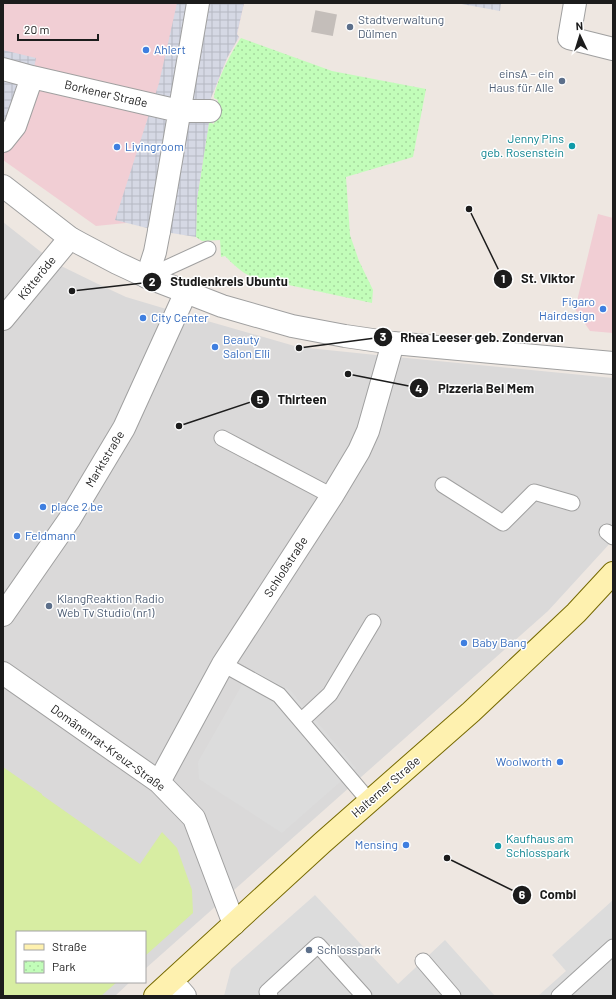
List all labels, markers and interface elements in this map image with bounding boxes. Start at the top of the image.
place label: Stadtverwaltung Dülmen [358,12,444,40]
scale bar [18,16,98,42]
north arrow [560,16,600,56]
text: N [575,19,583,32]
text: 20 m [24,22,50,36]
marker: Stadtverwaltung Dülmen [345,22,355,32]
place label: Ahlert [154,42,186,56]
marker: Ahlert [141,45,151,55]
place label: einsA – ein Haus für Alle [489,66,554,94]
marker: einsA – ein Haus für Alle [557,76,567,86]
street label: Borkener Straße [63,77,149,109]
place label: Jenny Pins geb. Rosenstein [481,131,564,159]
place label: Livingroom [125,139,184,153]
marker: Jenny Pins geb. Rosenstein [567,141,577,151]
marker: Livingroom [112,142,122,152]
street label: Kötteröde [14,253,58,302]
callout: St. Viktor [493,266,583,291]
callout: Studienkreis Ubuntu [142,269,296,294]
text: St. Viktor [521,270,575,286]
text: 1 [501,271,505,285]
text: Studienkreis Ubuntu [170,273,288,289]
text: 2 [149,274,156,288]
place label: Figaro Hairdesign [539,294,595,322]
marker: Figaro Hairdesign [598,304,608,314]
place label: City Center [151,310,209,324]
marker: City Center [138,313,148,323]
callout: Rhea Leeser geb. Zondervan [373,324,572,349]
text: 3 [380,329,386,343]
text: Rhea Leeser geb. Zondervan [400,329,564,345]
place label: Beauty Salon Elli [223,332,270,360]
marker: Beauty Salon Elli [210,342,220,352]
callout: Pizzeria Bei Mem [409,376,542,401]
text: Pizzeria Bei Mem [438,380,534,396]
text: 4 [415,381,423,395]
callout: Thirteen [250,387,335,412]
text: Thirteen [277,391,327,407]
text: 5 [257,392,264,406]
street label: Marktstraße [82,428,126,489]
place label: place 2 be [51,499,103,513]
marker: place 2 be [38,502,48,512]
place label: Feldmann [25,528,76,542]
marker: Feldmann [12,531,22,541]
street label: Schloßstraße [260,534,310,599]
place label: KlangReaktion Radio Web Tv Studio (nr1) [57,591,164,619]
marker: KlangReaktion Radio Web Tv Studio (nr1) [44,601,54,611]
place label: Baby Bang [472,635,526,649]
marker: Baby Bang [459,638,469,648]
street label: Domänenrat-Kreuz-Straße [49,701,169,793]
street label: Halterner Straße [348,753,422,820]
place label: Woolworth [496,754,552,768]
marker: Woolworth [555,757,565,767]
place label: Kaufhaus am Schlosspark [506,831,574,859]
place label: Mensing [355,837,398,851]
marker: Mensing [401,840,411,850]
marker: Kaufhaus am Schlosspark [493,841,503,851]
callout: Combi [512,882,585,907]
text: Combi [540,886,576,902]
text: 6 [519,887,526,901]
legend [16,931,146,983]
text: Straße [52,939,87,953]
place label: Schlosspark [317,942,381,956]
marker: Schlosspark [304,945,314,955]
text: Park [52,959,76,973]

